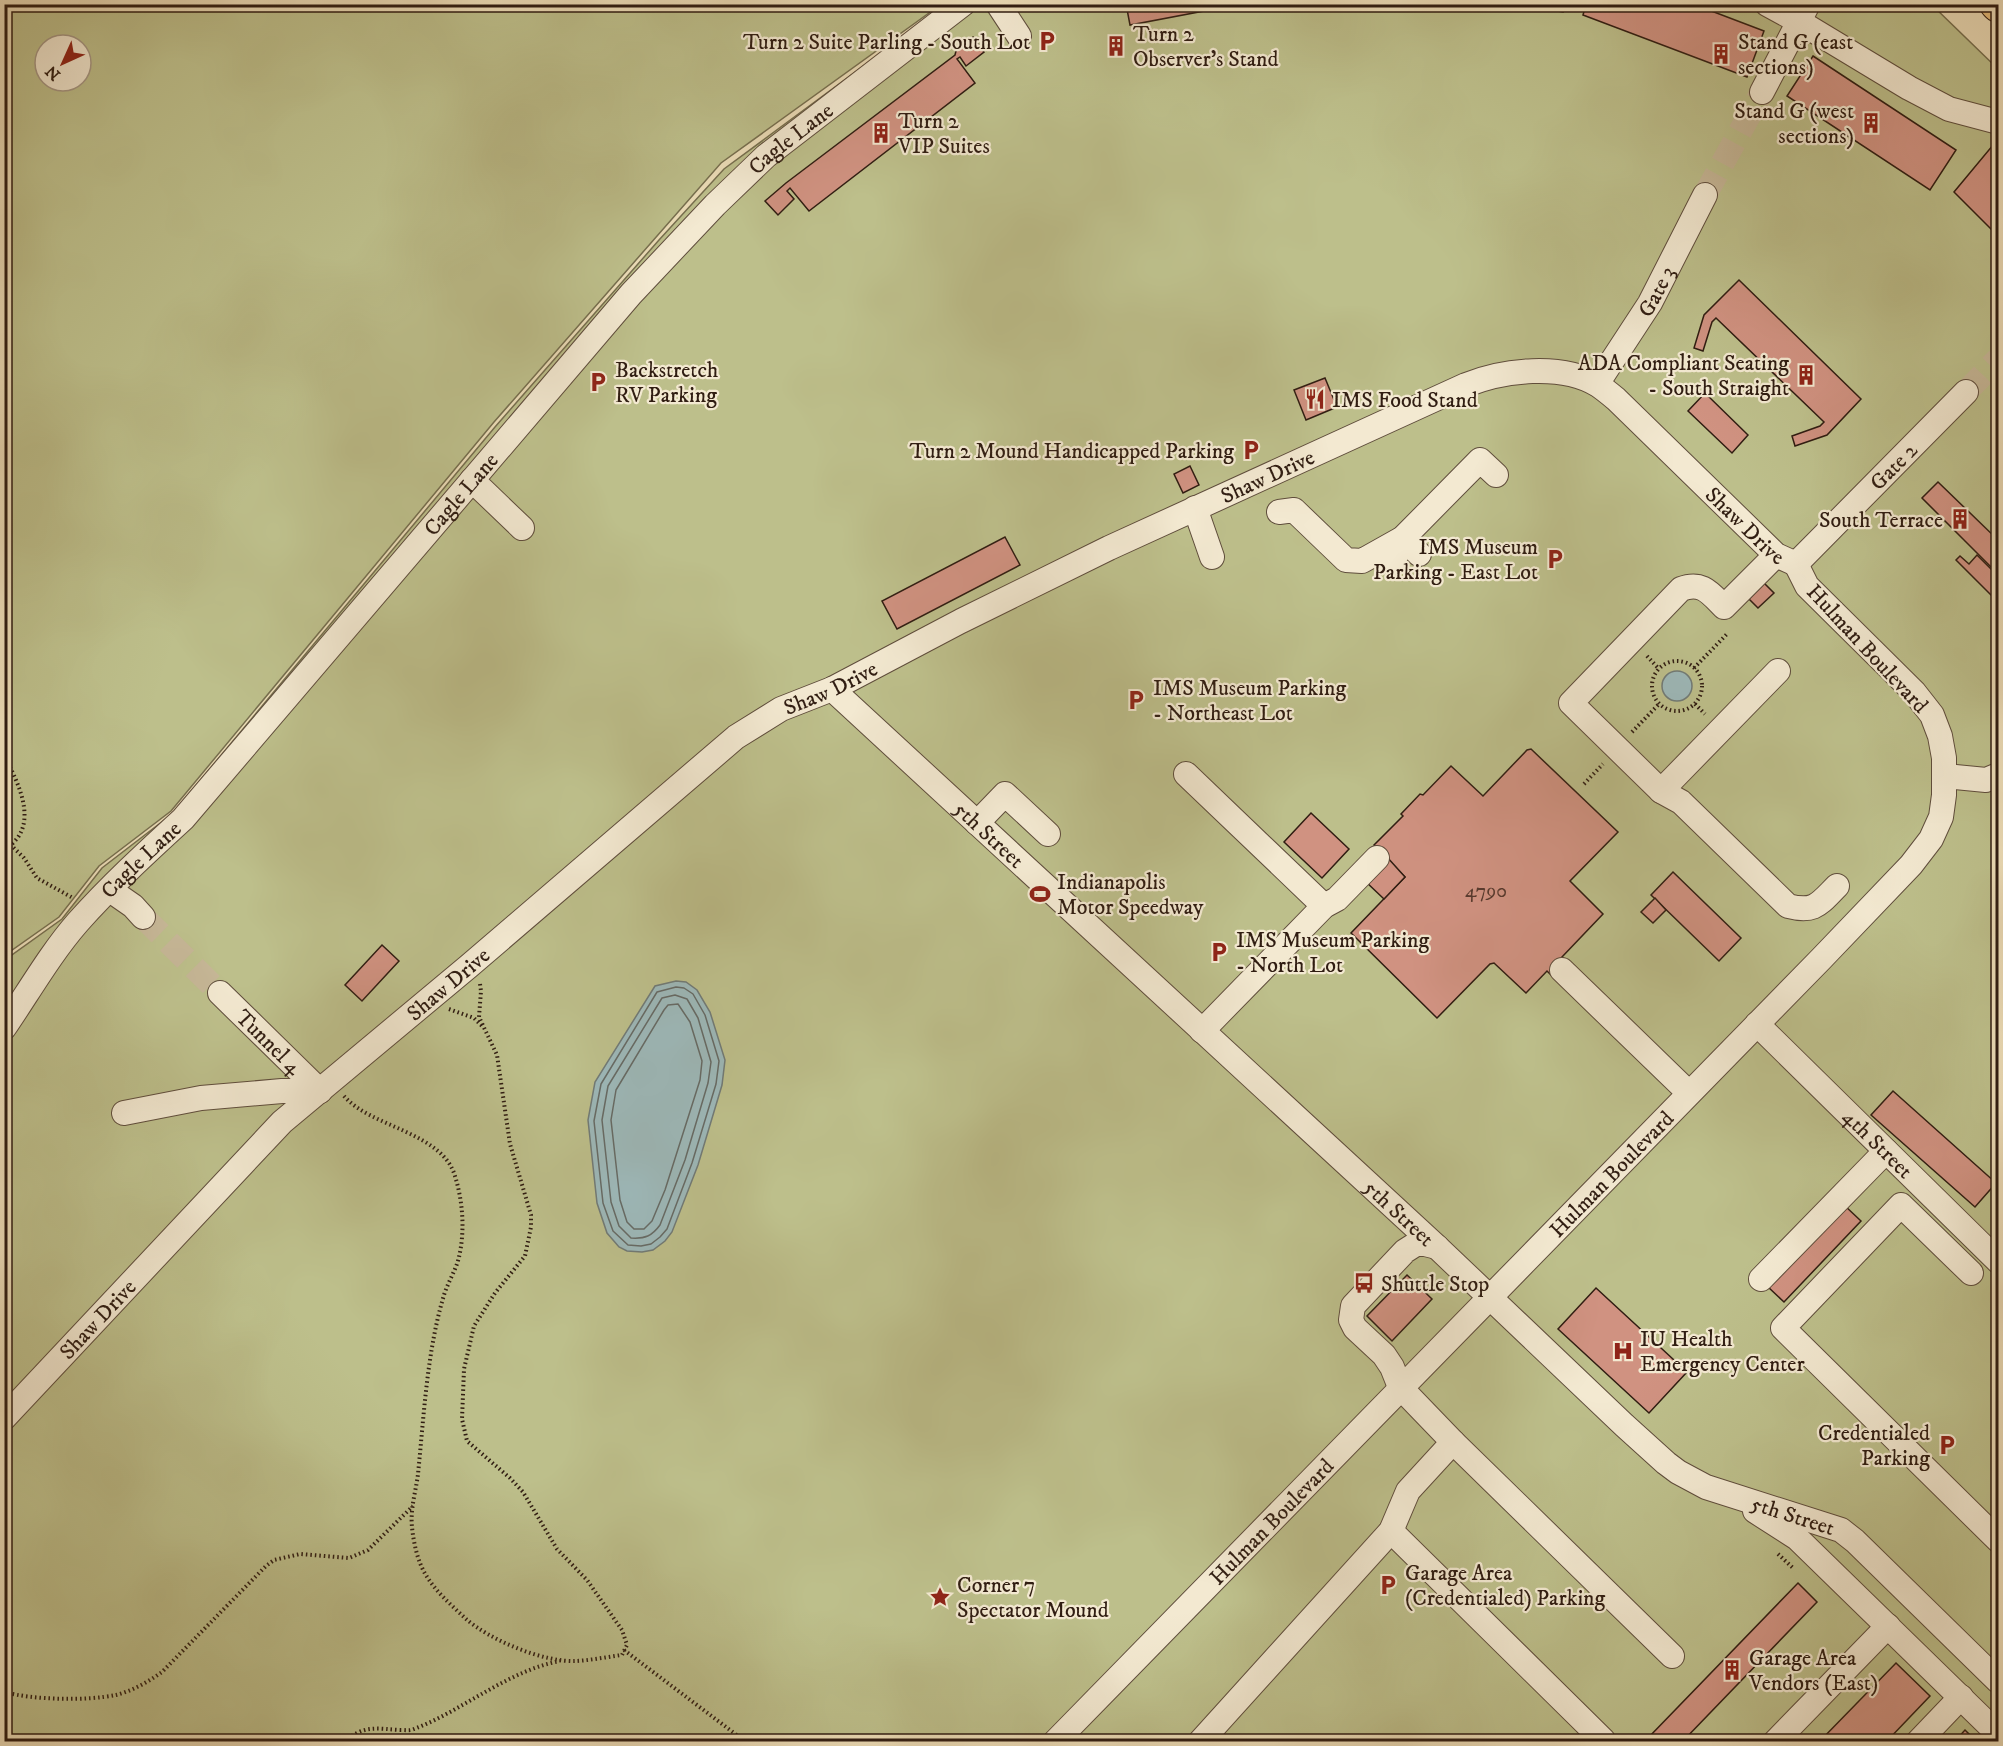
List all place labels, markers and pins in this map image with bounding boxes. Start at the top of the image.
place label: Turn 2 Observer's Stand [1133,21,1279,73]
place label: Turn 2 Suite Parling - South Lot [743,29,1030,56]
parking icon: Turn 2 Suite Parling - South Lot [1035,29,1059,53]
place label: Stand G (east sections) [1738,29,1853,81]
building icon: Turn 2 Observer's Stand [1104,34,1128,58]
building icon: Stand G (east sections) [1709,42,1733,66]
place label: Stand G (west sections) [1734,98,1854,150]
place label: Turn 2 VIP Suites [897,108,990,160]
building icon: Stand G (west sections) [1859,111,1883,135]
building icon: Turn 2 VIP Suites [869,121,893,145]
place label: ADA Compliant Seating - South Straight [1578,350,1789,402]
place label: Backstretch RV Parking [615,357,719,409]
building icon: ADA Compliant Seating - South Straight [1794,363,1818,387]
parking icon: Backstretch RV Parking [586,370,610,394]
restaurant icon: IMS Food Stand [1303,387,1327,411]
place label: IMS Food Stand [1332,387,1478,414]
place label: Turn 2 Mound Handicapped Parking [910,438,1234,465]
parking icon: Turn 2 Mound Handicapped Parking [1239,438,1263,462]
place label: South Terrace [1819,507,1943,534]
building icon: South Terrace [1948,507,1972,531]
place label: IMS Museum Parking - East Lot [1373,534,1538,586]
parking icon: IMS Museum Parking - East Lot [1543,547,1567,571]
place label: IMS Museum Parking - Northeast Lot [1153,675,1346,727]
parking icon: IMS Museum Parking - Northeast Lot [1124,688,1148,712]
place label: Indianapolis Motor Speedway [1057,869,1204,921]
sports icon: Indianapolis Motor Speedway [1028,882,1052,906]
place label: IMS Museum Parking - North Lot [1236,927,1429,979]
parking icon: IMS Museum Parking - North Lot [1207,940,1231,964]
bus stop icon: Shuttle Stop [1352,1271,1376,1295]
place label: Shuttle Stop [1381,1271,1489,1298]
place label: IU Health Emergency Center [1640,1326,1805,1378]
hospital icon: IU Health Emergency Center [1611,1339,1635,1363]
place label: Credentialed Parking [1818,1420,1930,1472]
parking icon: Credentialed Parking [1935,1433,1959,1457]
place label: Garage Area (Credentialed) Parking [1405,1560,1606,1612]
place label: Corner 7 Spectator Mound [957,1572,1109,1624]
parking icon: Garage Area (Credentialed) Parking [1376,1573,1400,1597]
place icon: Corner 7 Spectator Mound [928,1585,952,1609]
place label: Garage Area Vendors (East) [1748,1645,1878,1697]
building icon: Garage Area Vendors (East) [1720,1658,1744,1682]

